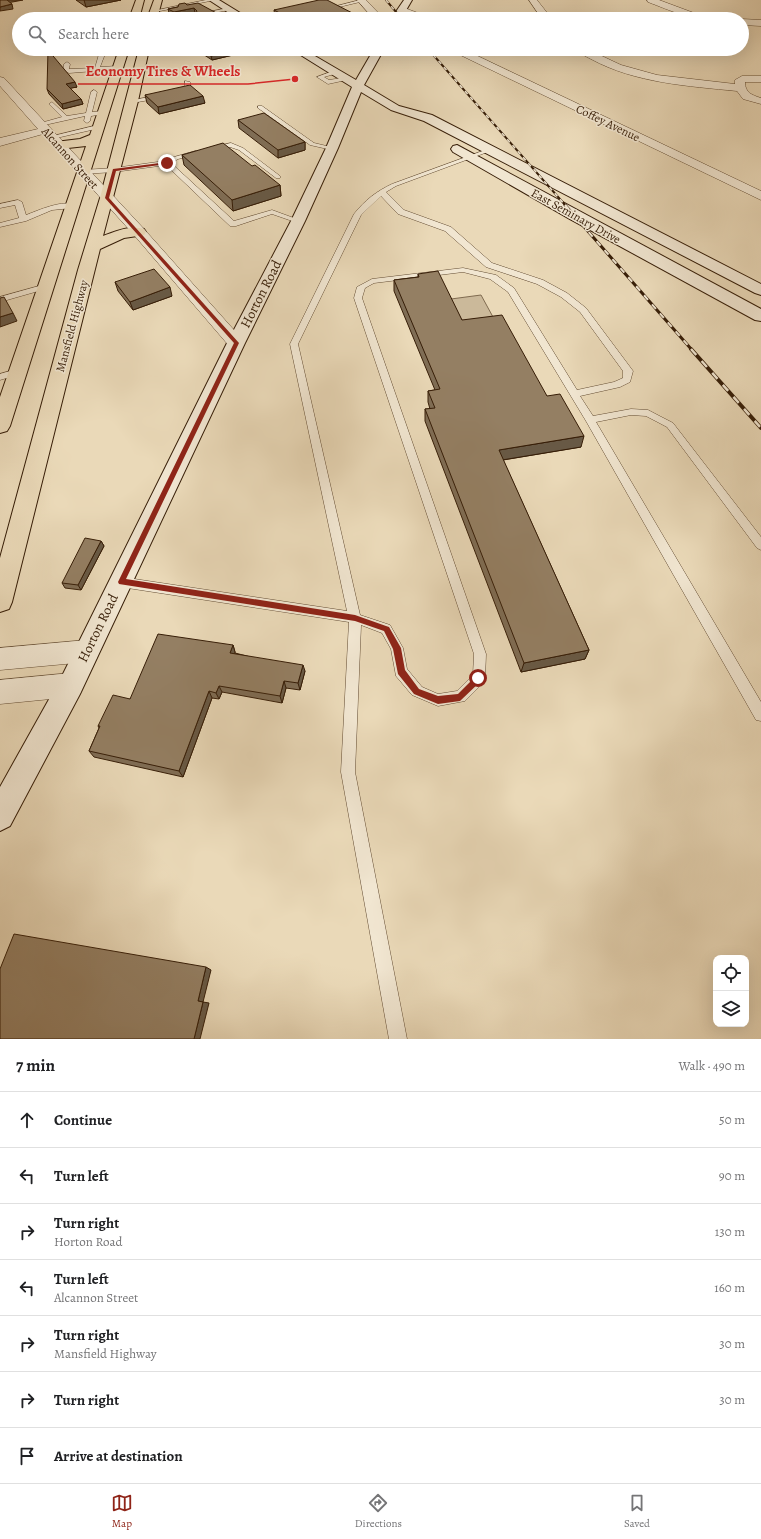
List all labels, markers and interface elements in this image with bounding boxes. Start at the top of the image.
search box [12,12,749,56]
icon: search [26,23,48,45]
text: Search here [58,24,129,44]
callout: Economy Tires & Wheels [78,57,248,84]
text: Economy Tires & Wheels [86,61,240,81]
street label: Coffey Avenue [573,101,643,145]
street label: Alcannon Street [37,123,102,192]
route end [158,154,176,172]
street label: East Seminary Drive [528,185,624,247]
street label: Horton Road [236,256,286,331]
street label: Mansfield Highway [52,278,92,374]
street label: Horton Road [73,590,123,665]
route start [469,669,487,687]
map controls [713,955,749,1027]
button: locate [713,955,749,991]
button: layers [713,991,749,1027]
text: 7 min [16,1054,55,1077]
text: Walk · 490 m [678,1057,745,1074]
icon: ahead [16,1109,38,1131]
text: Continue [54,1110,112,1130]
text: 50 m [719,1111,745,1128]
icon: left [16,1165,38,1187]
text: Turn left [54,1166,109,1186]
text: 90 m [719,1167,745,1184]
text: Turn right [54,1213,119,1233]
icon: right [16,1221,38,1243]
text: 130 m [715,1223,745,1240]
text: Horton Road [54,1233,123,1250]
text: Turn left [54,1269,109,1289]
icon: left [16,1277,38,1299]
text: 160 m [714,1279,745,1296]
text: Alcannon Street [54,1289,138,1306]
text: Turn right [54,1325,119,1345]
icon: right [16,1333,38,1355]
text: 30 m [719,1335,745,1352]
text: Mansfield Highway [54,1345,157,1362]
icon: right [16,1389,38,1411]
text: Turn right [54,1390,119,1410]
text: 30 m [719,1391,745,1408]
icon: arrive [16,1445,38,1467]
text: Arrive at destination [54,1446,183,1466]
tab: Map [111,1492,133,1531]
tab: Directions [355,1492,402,1531]
tab: Saved [624,1492,650,1531]

